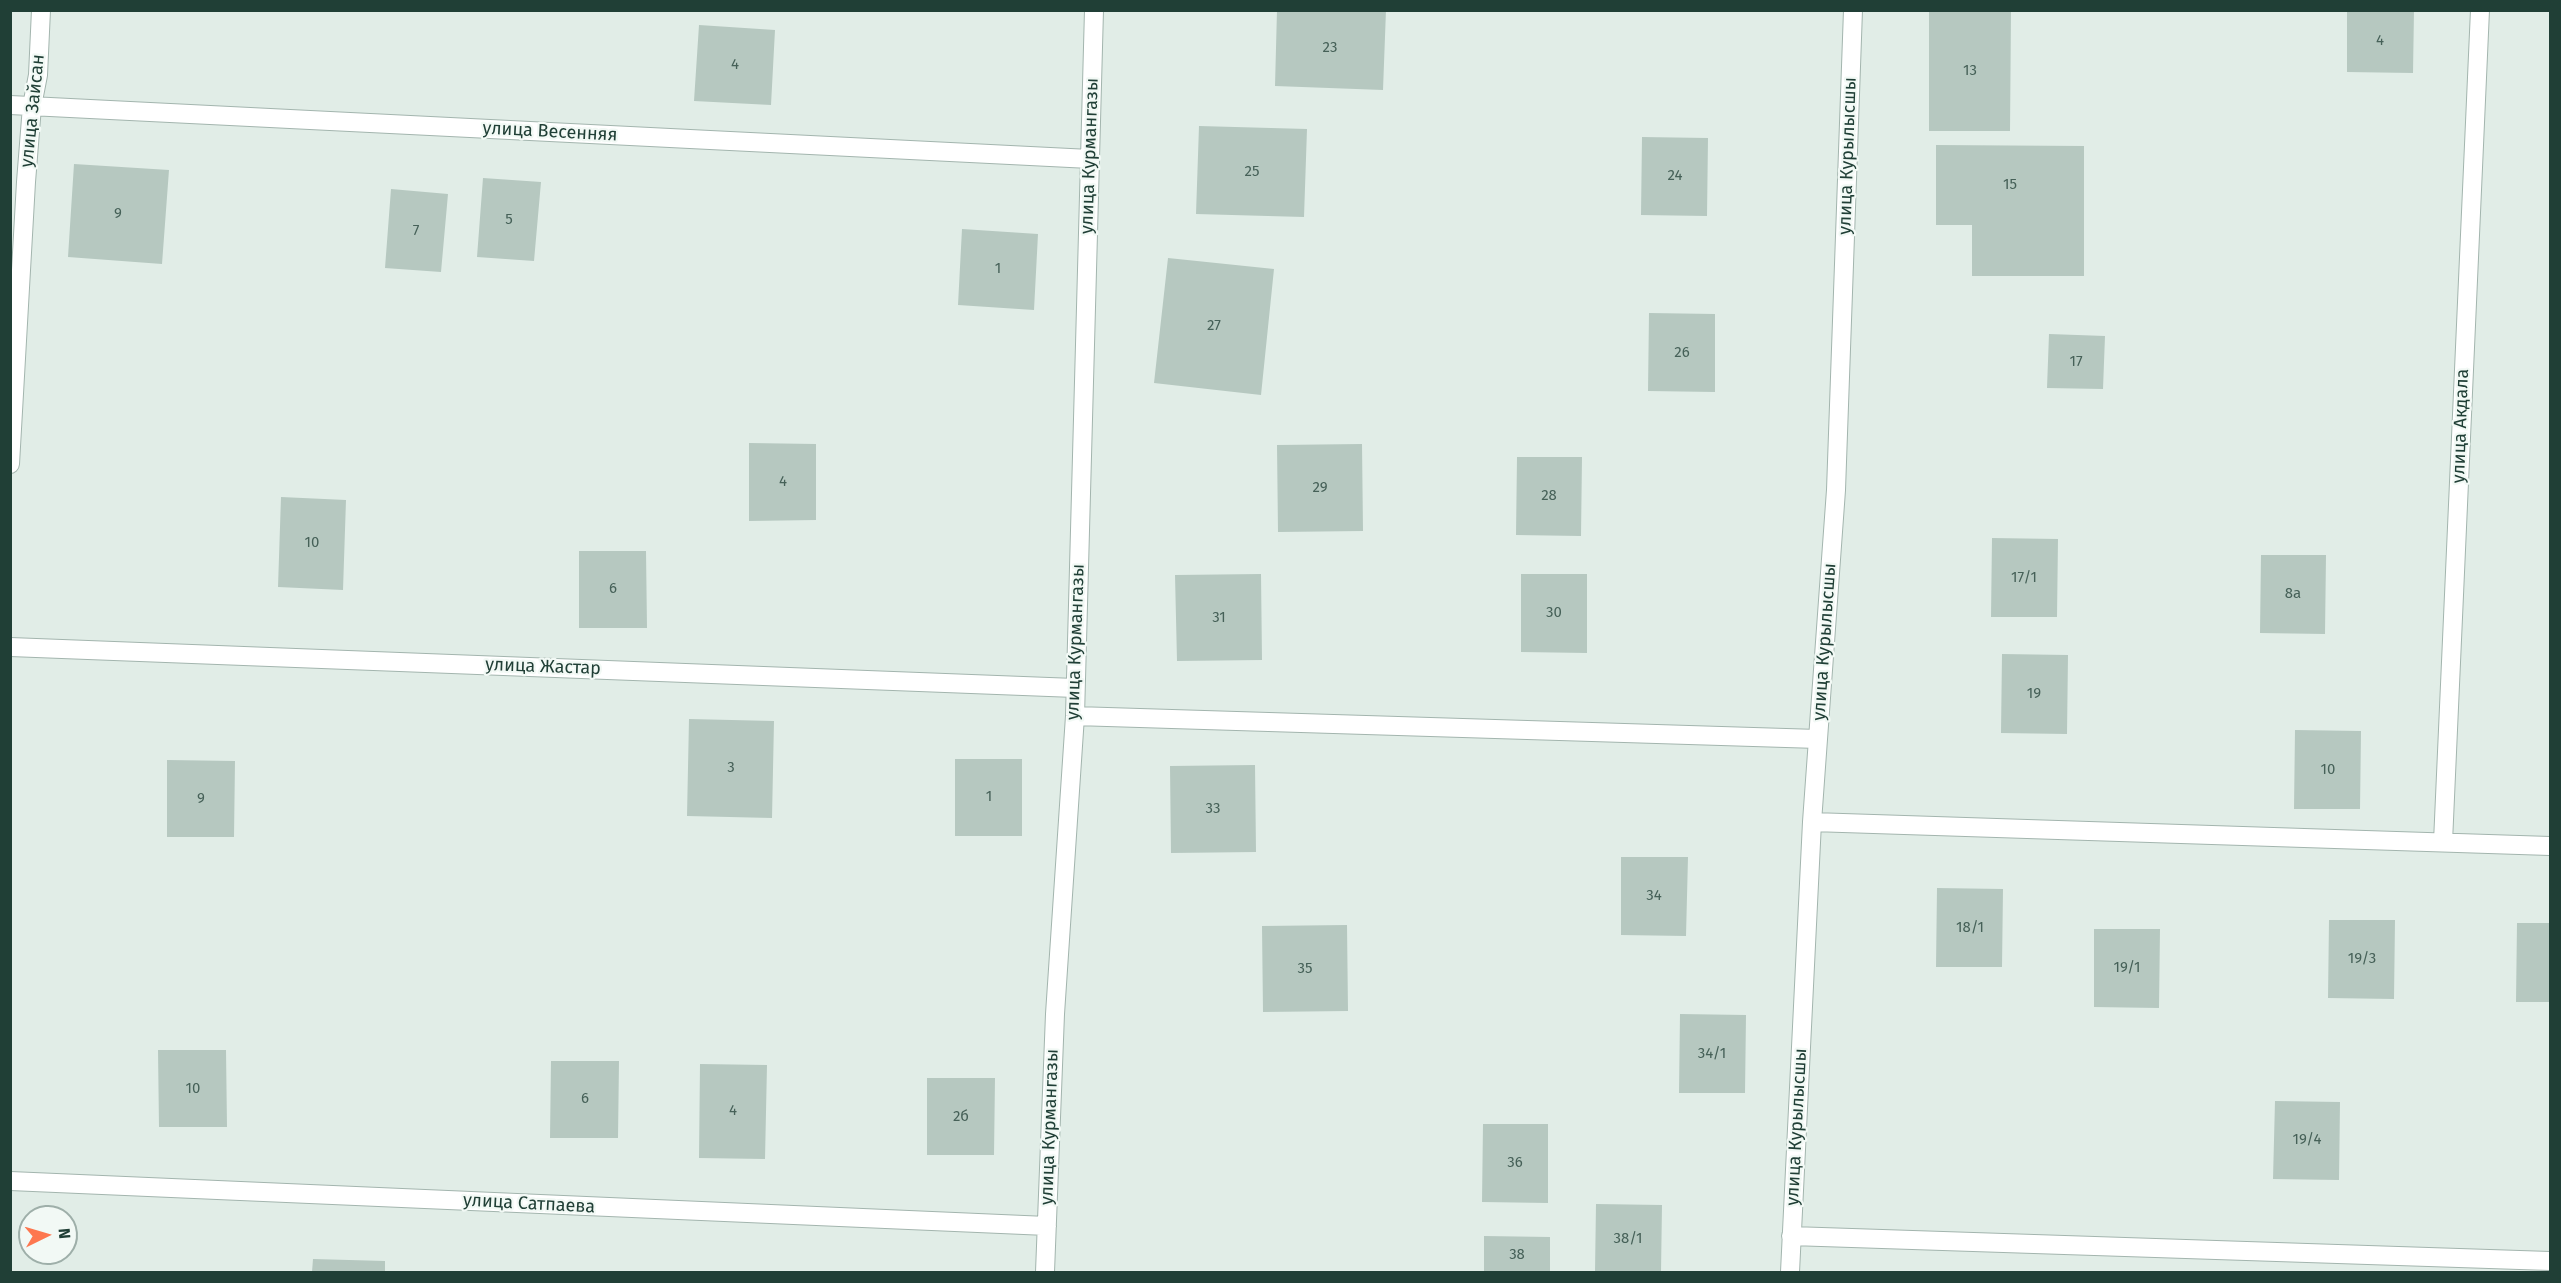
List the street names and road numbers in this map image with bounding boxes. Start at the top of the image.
street label: улица Зайсан [16,53,50,169]
street label: улица Курмангазы [1076,77,1104,235]
street label: улица Курылысшы [1834,77,1862,235]
street label: улица Весенняя [482,118,618,146]
street label: улица Акдала [2448,368,2474,484]
street label: улица Курмангазы [1062,563,1090,721]
street label: улица Курылысшы [1809,563,1841,721]
street label: улица Жастар [485,654,601,680]
street label: улица Курмангазы [1036,1048,1064,1206]
street label: улица Курылысшы [1782,1048,1812,1206]
street label: улица Сатпаева [462,1190,596,1218]

